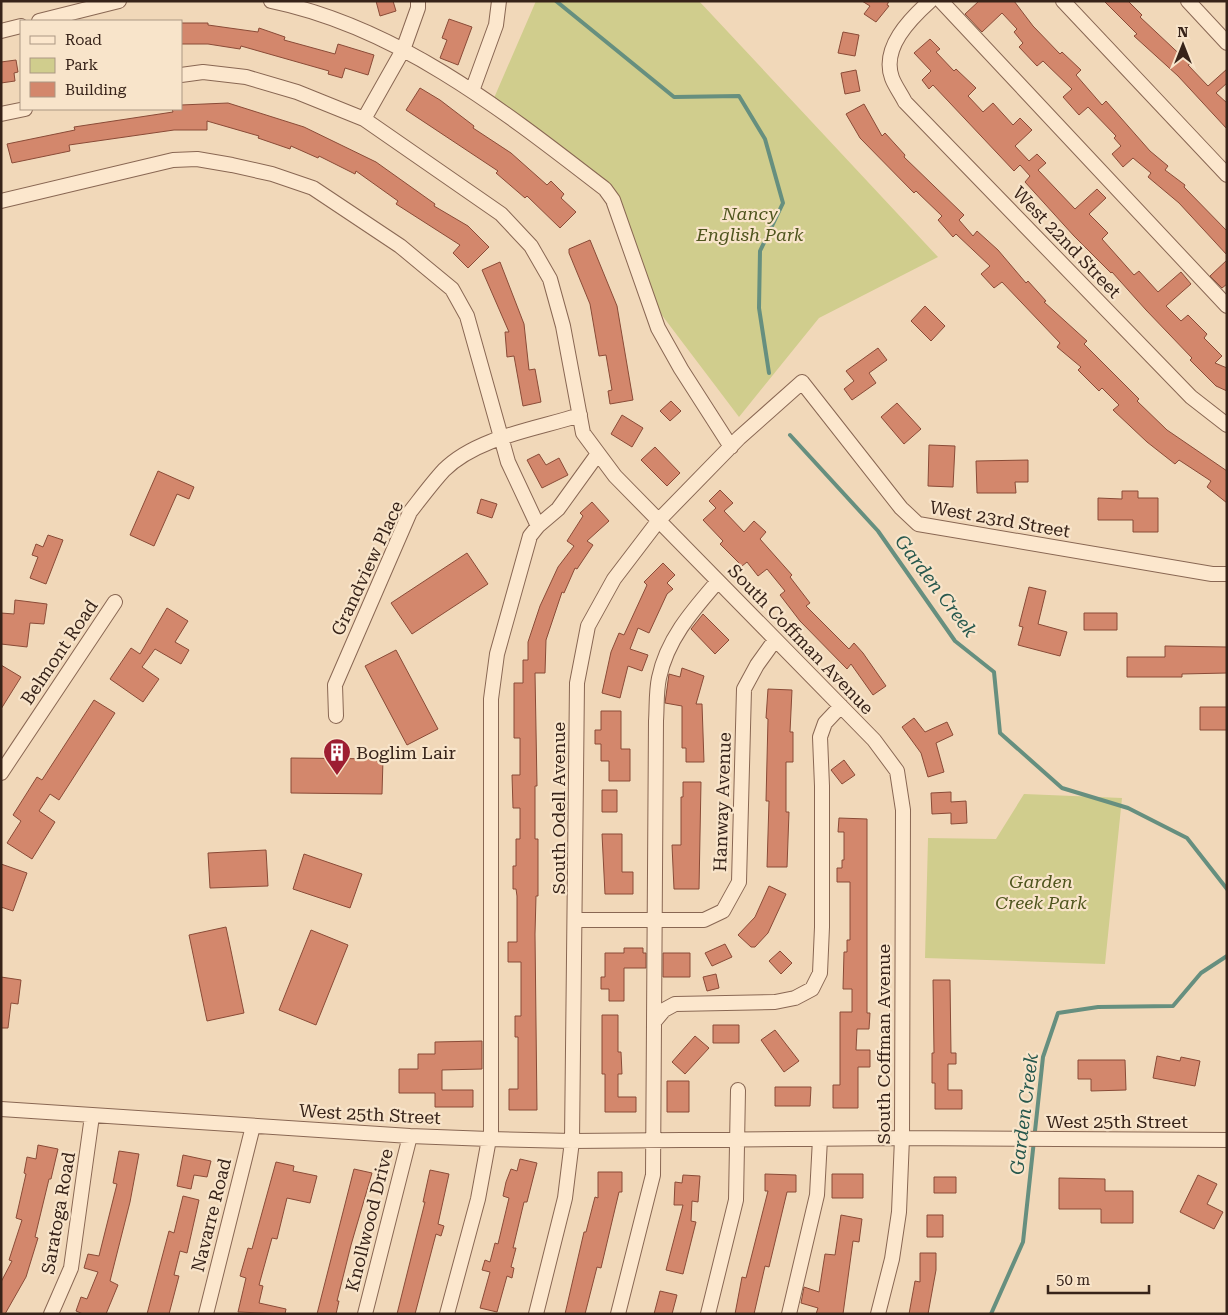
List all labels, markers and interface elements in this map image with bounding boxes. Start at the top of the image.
legend [20,20,182,110]
north arrow [1158,20,1208,70]
text: N [1178,24,1189,40]
text: Road [65,31,102,49]
text: Park [65,56,99,74]
text: Building [65,81,127,99]
street label: West 22nd Street [1008,182,1126,302]
park label: Nancy English Park [695,203,804,245]
street label: West 23rd Street [928,496,1072,542]
street label: Grandview Place [327,497,407,639]
water label: Garden Creek [890,530,982,642]
street label: South Coffman Avenue [724,560,878,718]
street label: Belmont Road [16,595,102,708]
street label: South Odell Avenue [548,722,569,894]
street label: Hanway Avenue [709,732,735,872]
building icon: Boglim Lair [322,737,352,776]
place label: Boglim Lair [356,742,456,763]
park label: Garden Creek Park [995,871,1087,913]
street label: South Coffman Avenue [873,944,894,1144]
water label: Garden Creek [1005,1051,1043,1176]
street label: West 25th Street [299,1100,442,1128]
street label: West 25th Street [1046,1111,1188,1132]
street label: Knollwood Drive [341,1146,397,1294]
street label: Saratoga Road [37,1150,79,1276]
street label: Navarre Road [187,1155,235,1274]
scale bar [1048,1262,1149,1294]
text: 50 m [1056,1271,1091,1289]

